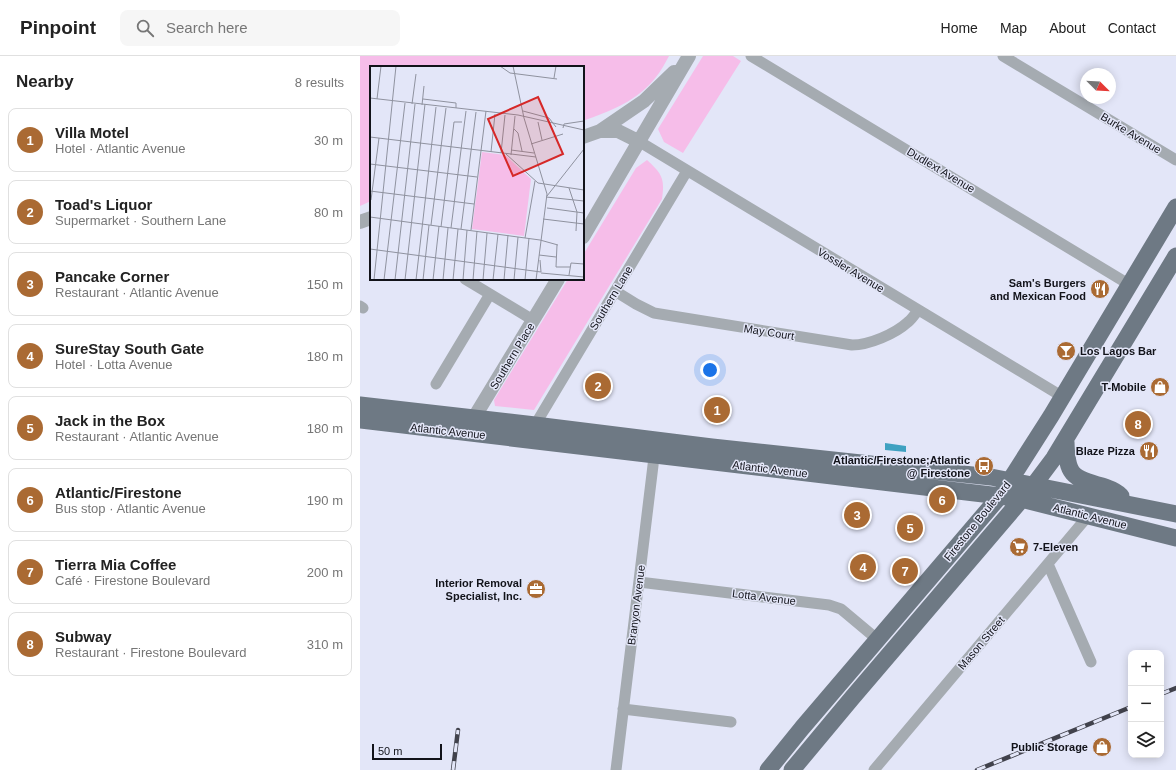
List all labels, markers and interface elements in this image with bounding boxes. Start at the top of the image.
search box [120,10,400,46]
text: Pinpoint [20,17,96,38]
icon: search [134,17,156,39]
text: Search here [166,19,248,36]
text: Home [941,20,978,36]
text: Map [1000,20,1027,36]
text: About [1049,20,1086,36]
text: Contact [1108,20,1156,36]
inset map [370,66,584,280]
north arrow [1080,68,1116,104]
text: Nearby [16,72,74,91]
text: 8 results [295,75,344,90]
street label: Burke Avenue [1099,110,1163,156]
text: Villa Motel [55,124,129,141]
text: 1 [26,133,34,148]
text: 30 m [314,133,343,148]
text: Hotel · Atlantic Avenue [55,141,186,156]
street label: Dudlext Avenue [905,145,977,195]
text: Toad's Liquor [55,196,152,213]
text: 2 [26,205,34,220]
text: 80 m [314,205,343,220]
text: Supermarket · Southern Lane [55,213,226,228]
street label: Vossler Avenue [815,245,887,295]
street label: Southern Lane [587,264,635,332]
text: Pancake Corner [55,268,169,285]
text: 3 [26,277,34,292]
text: 150 m [307,277,343,292]
place label: Sam's Burgers and Mexican Food [990,277,1086,302]
restaurant icon: Sam's Burgers and Mexican Food [1089,278,1111,300]
text: Restaurant · Atlantic Avenue [55,285,219,300]
street label: Southern Place [487,321,537,391]
street label: May Court [743,322,795,342]
text: SureStay South Gate [55,340,204,357]
bar icon: Los Lagos Bar [1055,340,1077,362]
place label: Los Lagos Bar [1080,345,1157,357]
text: 4 [26,349,34,364]
text: 180 m [307,349,343,364]
text: Hotel · Lotta Avenue [55,357,173,372]
your location [700,360,720,380]
pin: 2 [585,371,611,401]
shop icon: T-Mobile [1149,376,1171,398]
place label: T-Mobile [1101,381,1146,393]
pin: 1 [704,395,730,425]
pin: 8 [1125,409,1151,439]
text: Jack in the Box [55,412,165,429]
text: 5 [26,421,34,436]
text: 180 m [307,421,343,436]
street label: Atlantic Avenue [410,421,486,441]
text: Restaurant · Atlantic Avenue [55,429,219,444]
restaurant icon: Blaze Pizza [1138,440,1160,462]
place label: Blaze Pizza [1076,445,1136,457]
place label: Atlantic/Firestone;Atlantic @ Firestone [833,454,970,479]
bus stop icon: Atlantic/Firestone;Atlantic @ Firestone [973,455,995,477]
street label: Atlantic Avenue [732,458,808,480]
street label: Firestone Boulevard [941,479,1013,563]
text: Atlantic/Firestone [55,484,182,501]
pin: 6 [929,485,955,515]
text: 6 [26,493,34,508]
text: 190 m [307,493,343,508]
pin: 3 [844,500,870,530]
text: Bus stop · Atlantic Avenue [55,501,206,516]
street label: Atlantic Avenue [1052,501,1128,531]
pin: 5 [897,513,923,543]
supermarket icon: 7-Eleven [1008,536,1030,558]
place label: 7-Eleven [1033,541,1079,553]
pin: 4 [850,552,876,582]
text: Tierra Mia Coffee [55,556,176,573]
pin: 7 [892,556,918,586]
street label: Branyon Avenue [625,564,647,646]
text: 7 [26,565,34,580]
text: 200 m [307,565,343,580]
text: Café · Firestone Boulevard [55,573,210,588]
place label: Interior Removal Specialist, Inc. [435,577,522,602]
office icon: Interior Removal Specialist, Inc. [525,578,547,600]
street label: Lotta Avenue [731,587,797,607]
street label: Mason Street [955,614,1007,672]
text: Subway [55,628,112,645]
text: 8 [26,637,34,652]
text: 310 m [307,637,343,652]
text: Restaurant · Firestone Boulevard [55,645,246,660]
map controls [1128,650,1164,758]
button: + [1128,650,1164,686]
button: − [1128,686,1164,722]
button: layers [1128,722,1164,758]
shop icon: Public Storage [1091,736,1113,758]
place label: Public Storage [1011,741,1088,753]
scale bar [372,742,442,761]
text: 50 m [378,745,402,757]

